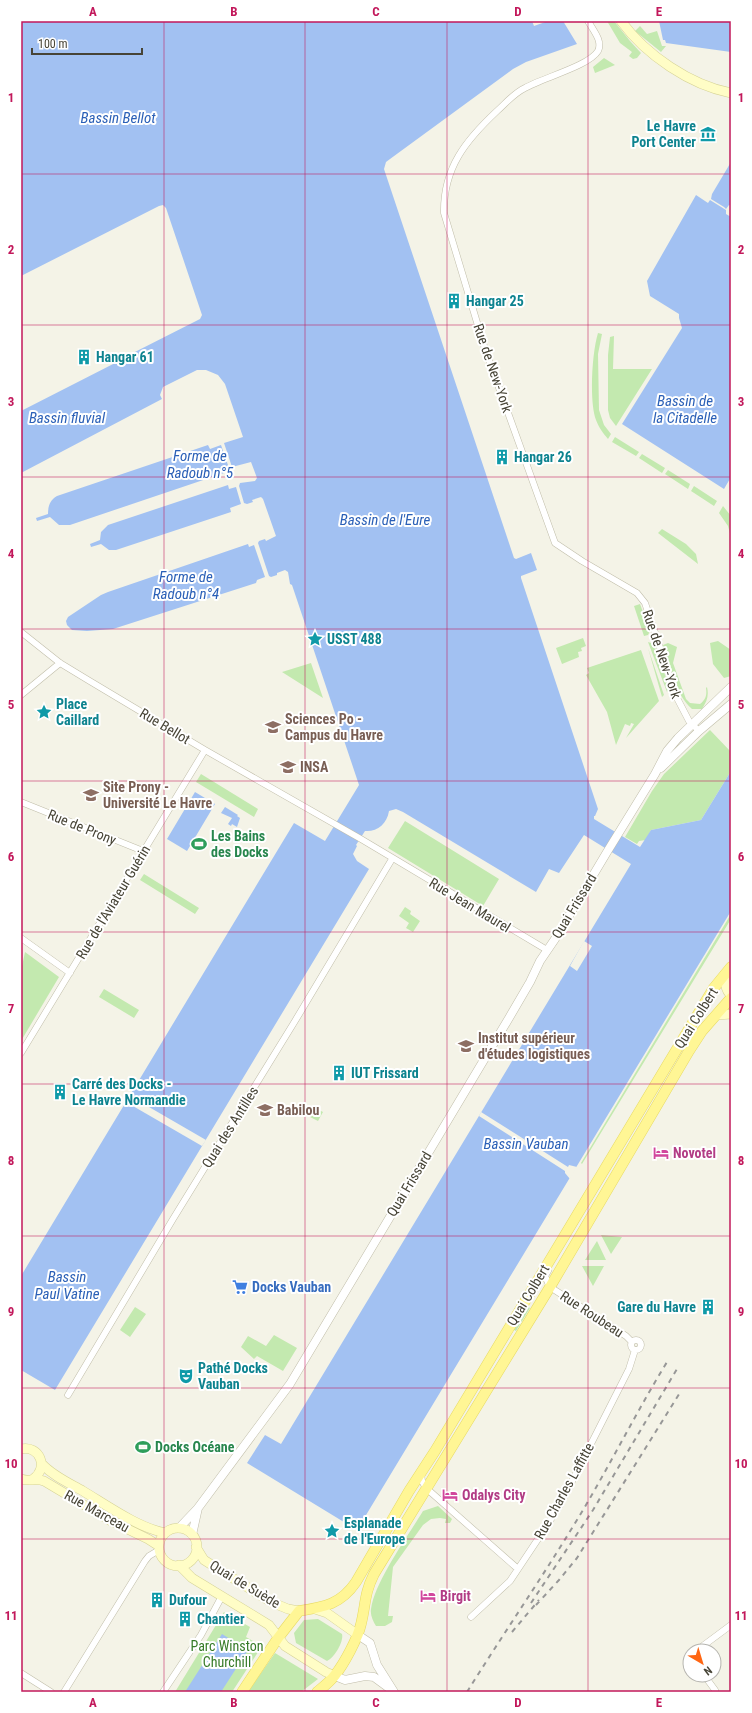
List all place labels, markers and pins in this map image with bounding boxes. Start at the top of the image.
place label: Le Havre Port Center [631,118,696,150]
museum icon: Le Havre Port Center [699,125,717,143]
building icon: Hangar 25 [445,292,463,310]
place label: Hangar 25 [466,293,524,309]
building icon: Hangar 61 [75,348,93,366]
place label: Hangar 61 [96,349,154,365]
building icon: Hangar 26 [493,448,511,466]
place label: Hangar 26 [514,449,572,465]
place icon: USST 488 [306,630,324,648]
place label: USST 488 [327,631,382,647]
place label: Place Caillard [56,696,99,728]
place icon: Place Caillard [35,703,53,721]
place label: Sciences Po - Campus du Havre [285,711,383,743]
school or university icon: Sciences Po - Campus du Havre [264,718,282,736]
school or university icon: INSA [279,758,297,776]
place label: INSA [300,759,329,775]
place label: Site Prony - Université Le Havre [103,779,213,811]
school or university icon: Site Prony - Université Le Havre [82,786,100,804]
place label: Les Bains des Docks [211,828,269,860]
sports icon: Les Bains des Docks [190,835,208,853]
place label: Institut supérieur d'études logistiques [478,1030,590,1062]
school or university icon: Institut supérieur d'études logistiques [457,1037,475,1055]
building icon: IUT Frissard [330,1064,348,1082]
place label: IUT Frissard [351,1065,419,1081]
place label: Carré des Docks - Le Havre Normandie [72,1076,186,1108]
building icon: Carré des Docks - Le Havre Normandie [51,1083,69,1101]
school or university icon: Babilou [256,1101,274,1119]
place label: Babilou [277,1102,319,1118]
hotel icon: Novotel [652,1144,670,1162]
place label: Novotel [673,1145,716,1161]
supermarket icon: Docks Vauban [231,1278,249,1296]
place label: Docks Vauban [252,1279,331,1295]
building icon: Gare du Havre [699,1298,717,1316]
place label: Gare du Havre [617,1299,696,1315]
place label: Pathé Docks Vauban [198,1360,268,1392]
theatre icon: Pathé Docks Vauban [177,1367,195,1385]
sports icon: Docks Océane [134,1438,152,1456]
place label: Docks Océane [155,1439,235,1455]
hotel icon: Odalys City [441,1486,459,1504]
place label: Odalys City [462,1487,526,1503]
place label: Esplanade de l'Europe [344,1515,406,1547]
place icon: Esplanade de l'Europe [323,1522,341,1540]
hotel icon: Birgit [419,1587,437,1605]
place label: Birgit [440,1588,471,1604]
building icon: Dufour [148,1591,166,1609]
place label: Dufour [169,1592,207,1608]
building icon: Chantier [176,1610,194,1628]
place label: Chantier [197,1611,245,1627]

